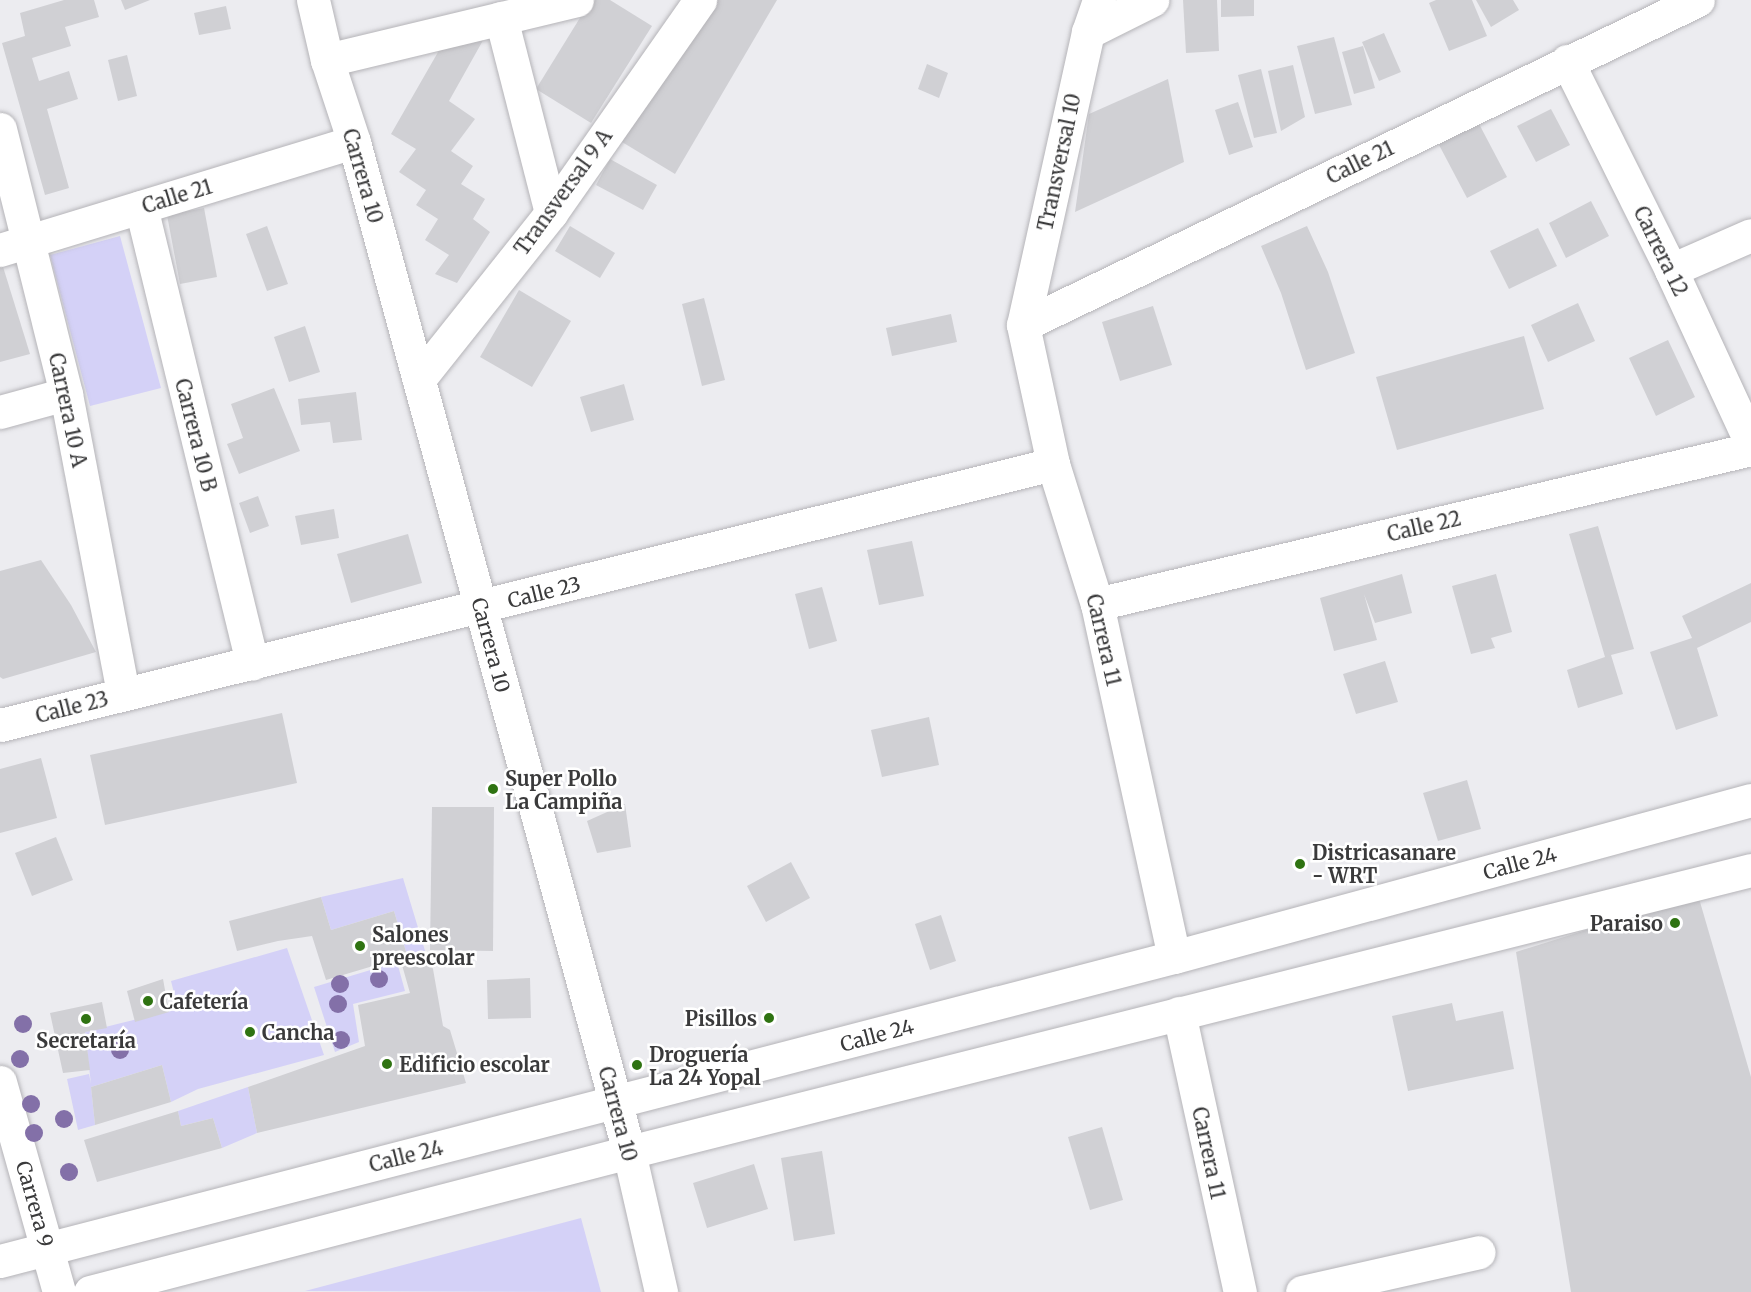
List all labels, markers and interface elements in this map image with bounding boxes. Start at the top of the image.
street label: Transversal 10 [1033,91,1085,233]
street label: Transversal 9 A [509,124,617,260]
street label: Carrera 10 [338,126,388,226]
street label: Calle 21 [1322,135,1398,189]
street label: Calle 21 [139,174,215,218]
street label: Carrera 12 [1629,202,1693,300]
street label: Carrera 10 A [44,351,92,469]
street label: Carrera 10 B [170,376,222,494]
street label: Calle 22 [1385,506,1463,546]
street label: Calle 23 [505,571,583,613]
street label: Carrera 11 [1082,592,1126,688]
street label: Carrera 10 [467,595,515,695]
street label: Calle 23 [33,686,111,728]
place label: Super Pollo La Campiña [505,766,623,813]
marker: Super Pollo La Campiña [486,782,500,796]
place label: Districasanare - WRT [1312,840,1456,887]
street label: Calle 24 [1481,842,1559,884]
marker: Districasanare - WRT [1293,857,1307,871]
place label: Paraiso [1590,911,1663,935]
marker: Paraiso [1668,916,1682,930]
place label: Salones preescolar [372,922,475,969]
marker: Salones preescolar [353,939,367,953]
place label: Cafetería [160,989,249,1013]
marker: Cafetería [141,994,155,1008]
place label: Pisillos [685,1006,757,1030]
marker: Pisillos [762,1011,776,1025]
marker: Secretaría [79,1012,93,1026]
street label: Calle 24 [838,1014,916,1056]
place label: Cancha [262,1020,335,1044]
marker: Cancha [243,1025,257,1039]
place label: Secretaría [36,1028,136,1052]
place label: Droguería La 24 Yopal [649,1042,761,1089]
place label: Edificio escolar [399,1052,550,1076]
marker: Edificio escolar [380,1057,394,1071]
marker: Droguería La 24 Yopal [630,1058,644,1072]
street label: Carrera 10 [594,1064,642,1164]
street label: Carrera 11 [1188,1105,1230,1201]
street label: Calle 24 [367,1135,445,1177]
street label: Carrera 9 [11,1158,59,1250]

